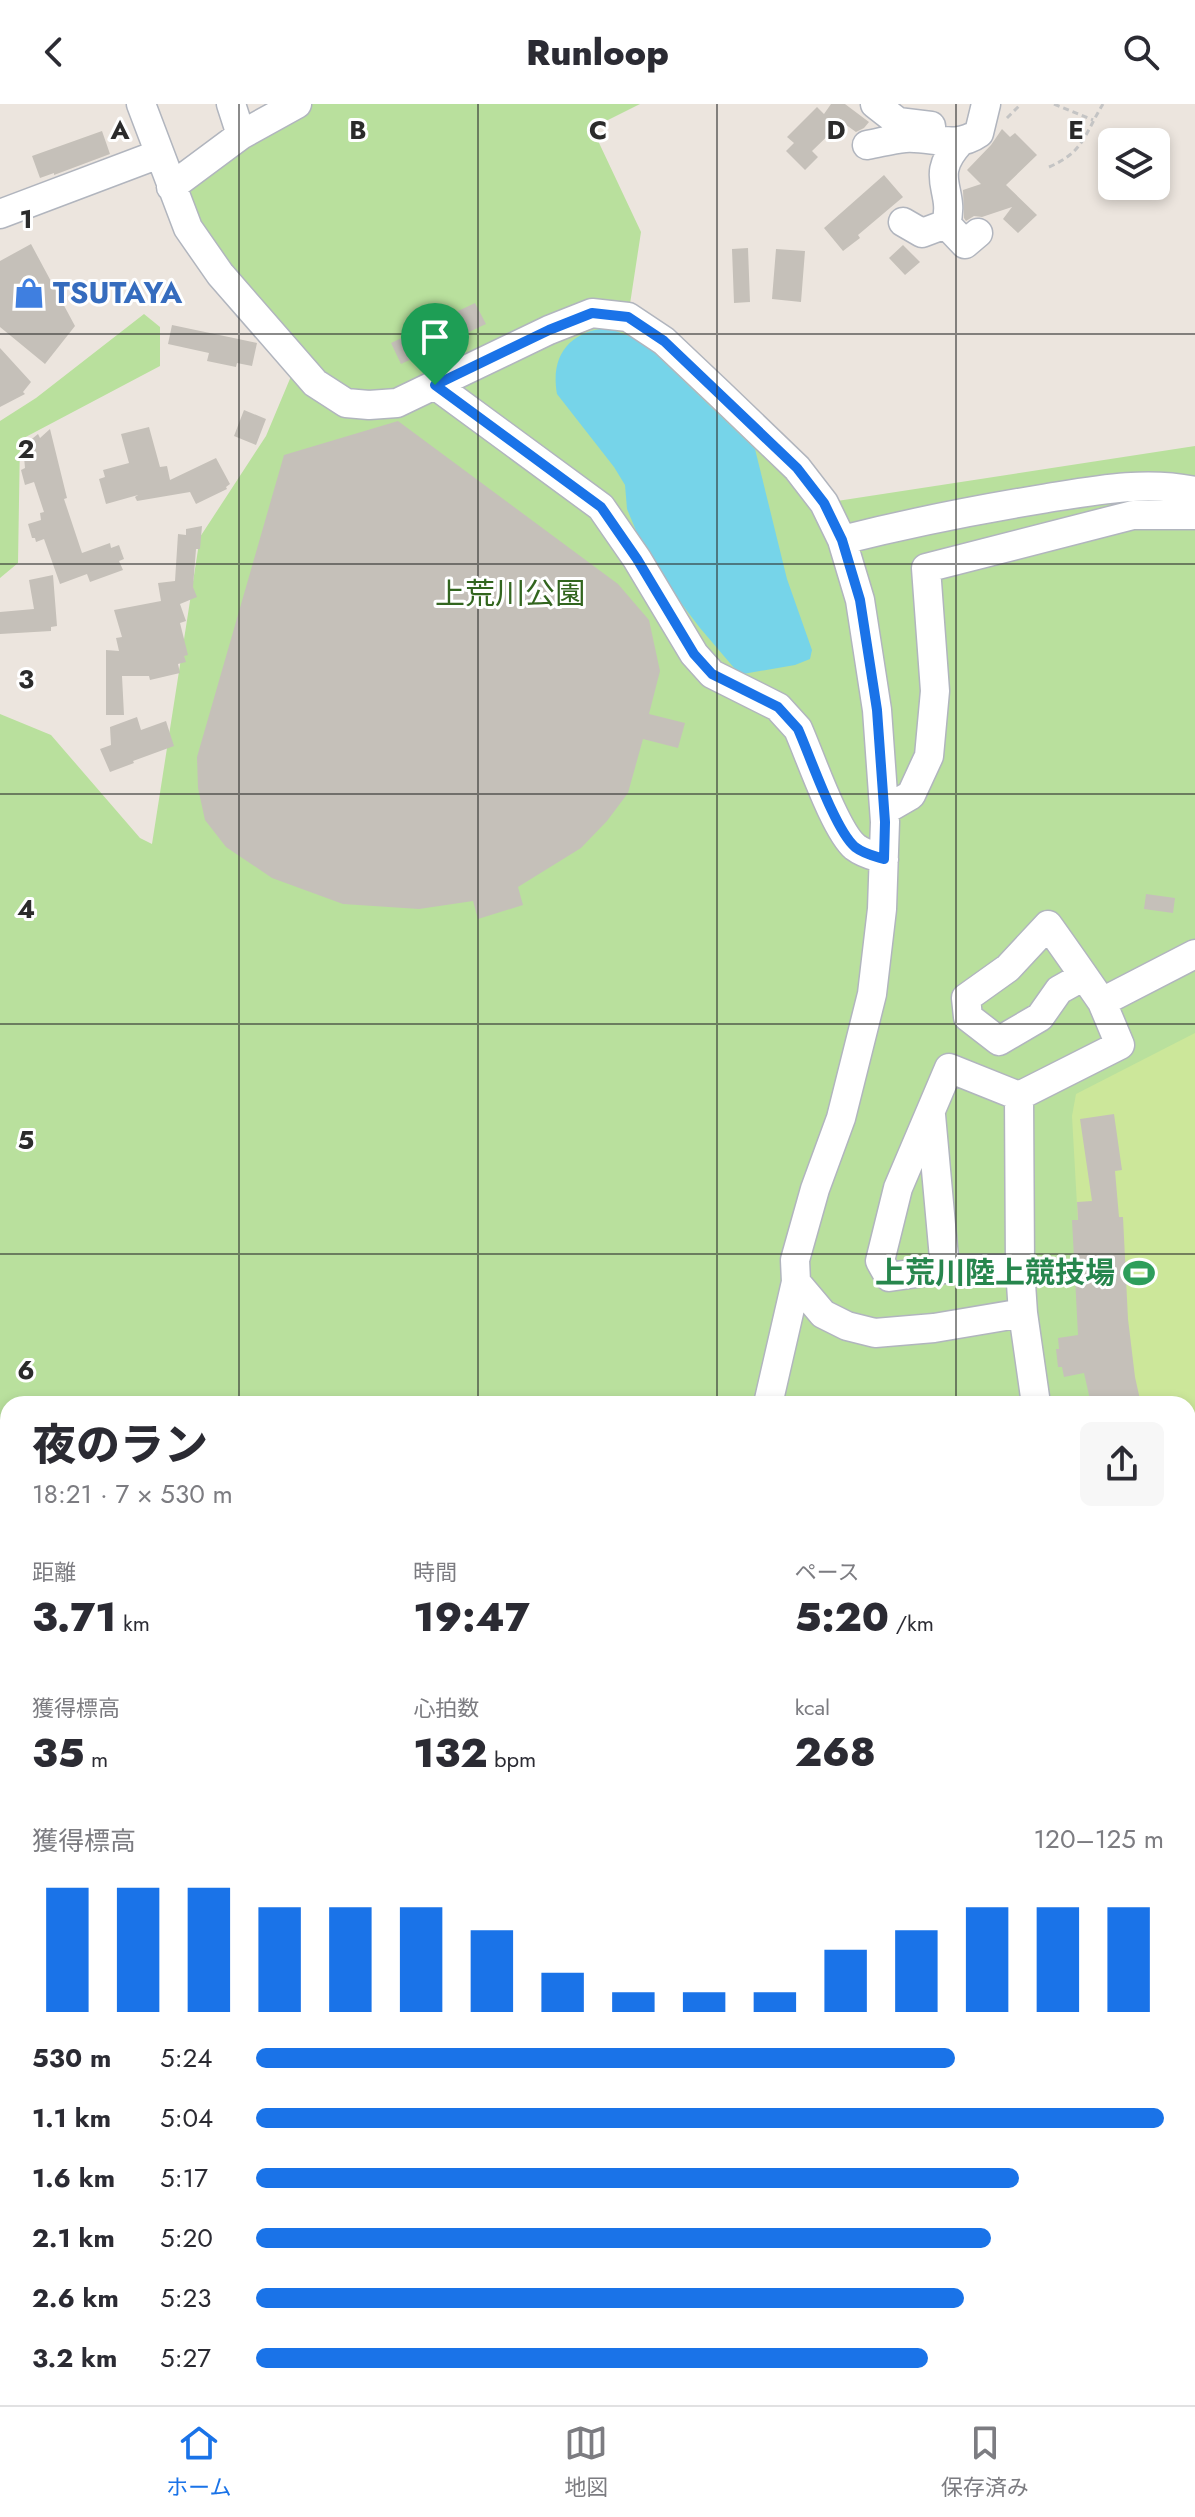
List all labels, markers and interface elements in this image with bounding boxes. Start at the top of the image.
text: Runloop [526,26,669,78]
icon: back [32,30,76,74]
icon: search [1119,30,1163,74]
text: A [109,111,130,149]
text: B [349,111,367,149]
text: C [589,111,607,149]
text: D [826,111,846,149]
text: E [1068,111,1084,149]
map controls [1098,128,1170,200]
button: layers [1098,128,1170,200]
text: 1 [19,200,33,238]
place label: TSUTAYA [53,271,183,314]
shop icon: TSUTAYA [12,276,46,310]
pin [401,303,469,385]
icon: arrive [413,315,457,359]
text: 2 [17,430,35,468]
park label: 上荒川公園 [435,572,585,615]
text: 3 [18,660,34,698]
text: 4 [17,890,35,928]
text: 5 [18,1121,34,1159]
place label: 上荒川陸上競技場 [875,1251,1115,1294]
sports icon: 上荒川陸上競技場 [1122,1256,1156,1290]
text: 6 [17,1351,35,1389]
text: 夜のラン [32,1413,208,1477]
button: share [1080,1422,1164,1506]
text: 18:21 · 7 × 530 m [32,1475,233,1513]
text: 距離 [32,1556,76,1588]
text: 時間 [413,1556,457,1588]
text: ペース [795,1556,860,1588]
text: 3.71 [32,1588,116,1646]
text: 19:47 [413,1588,530,1646]
text: 5:20 [795,1588,889,1646]
text: km [116,1607,150,1639]
text: /km [889,1607,934,1639]
text: kcal [795,1691,830,1723]
text: 獲得標高 [32,1692,120,1724]
text: 心拍数 [413,1692,479,1724]
text: 268 [795,1723,876,1781]
text: 35 [32,1724,84,1782]
text: 132 [413,1724,487,1782]
text: m [84,1743,108,1775]
text: bpm [487,1743,536,1775]
text: 120–125 m [1033,1820,1164,1858]
text: 獲得標高 [32,1822,136,1860]
text: 530 m [32,2039,111,2077]
text: 5:24 [160,2039,212,2077]
text: 1.1 km [32,2099,111,2137]
text: 5:04 [160,2099,213,2137]
text: 1.6 km [32,2159,115,2197]
text: 5:17 [160,2159,208,2197]
text: 2.1 km [32,2219,115,2257]
text: 5:20 [160,2219,213,2257]
text: 2.6 km [32,2279,119,2317]
text: 5:23 [160,2279,211,2317]
text: 3.2 km [32,2339,117,2377]
text: 5:27 [160,2339,211,2377]
tab: ホーム [166,2421,232,2503]
tab: 地図 [564,2421,608,2503]
tab: 保存済み [941,2421,1029,2503]

